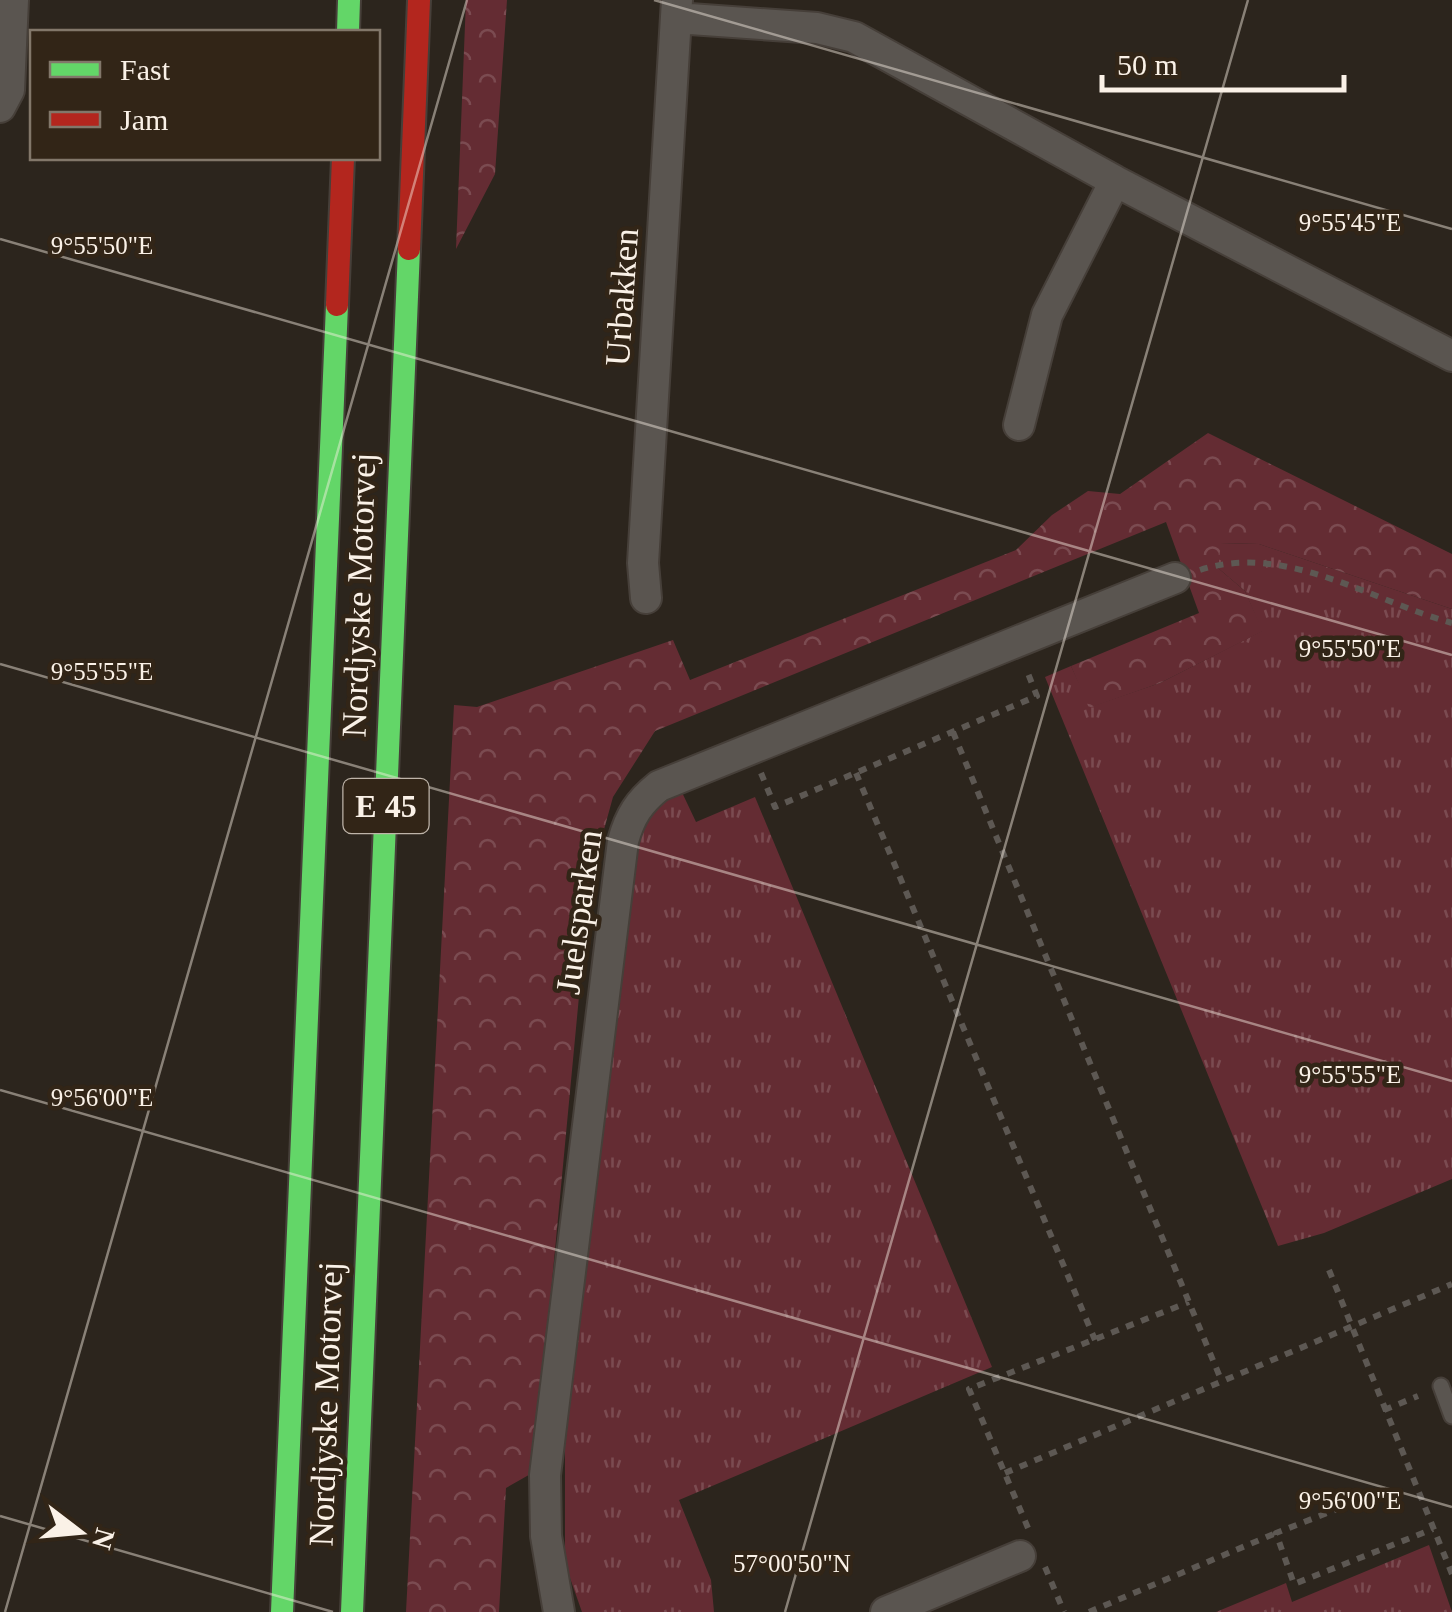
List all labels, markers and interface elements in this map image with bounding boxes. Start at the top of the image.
legend [30,30,380,160]
scale bar [1102,30,1344,92]
text: 50 m [1117,48,1178,81]
text: Fast [120,53,171,86]
text: Jam [120,103,168,136]
text: 9°55'45"E [1299,209,1401,236]
street label: Urbakken [598,227,646,367]
text: 9°55'50"E [51,232,153,259]
street label: Nordjyske Motorvej [335,452,383,738]
text: 9°55'50"E [1299,635,1401,662]
text: 9°55'55"E [51,658,153,685]
road number: E 45 [344,779,428,833]
street label: Juelsparken [548,827,610,997]
text: 9°55'55"E [1299,1061,1401,1088]
text: 9°56'00"E [51,1084,153,1111]
street label: Nordjyske Motorvej [302,1261,350,1547]
north arrow [30,1482,130,1582]
text: 9°56'00"E [1299,1487,1401,1514]
text: N [86,1525,121,1553]
text: 57°00'50"N [733,1550,851,1577]

